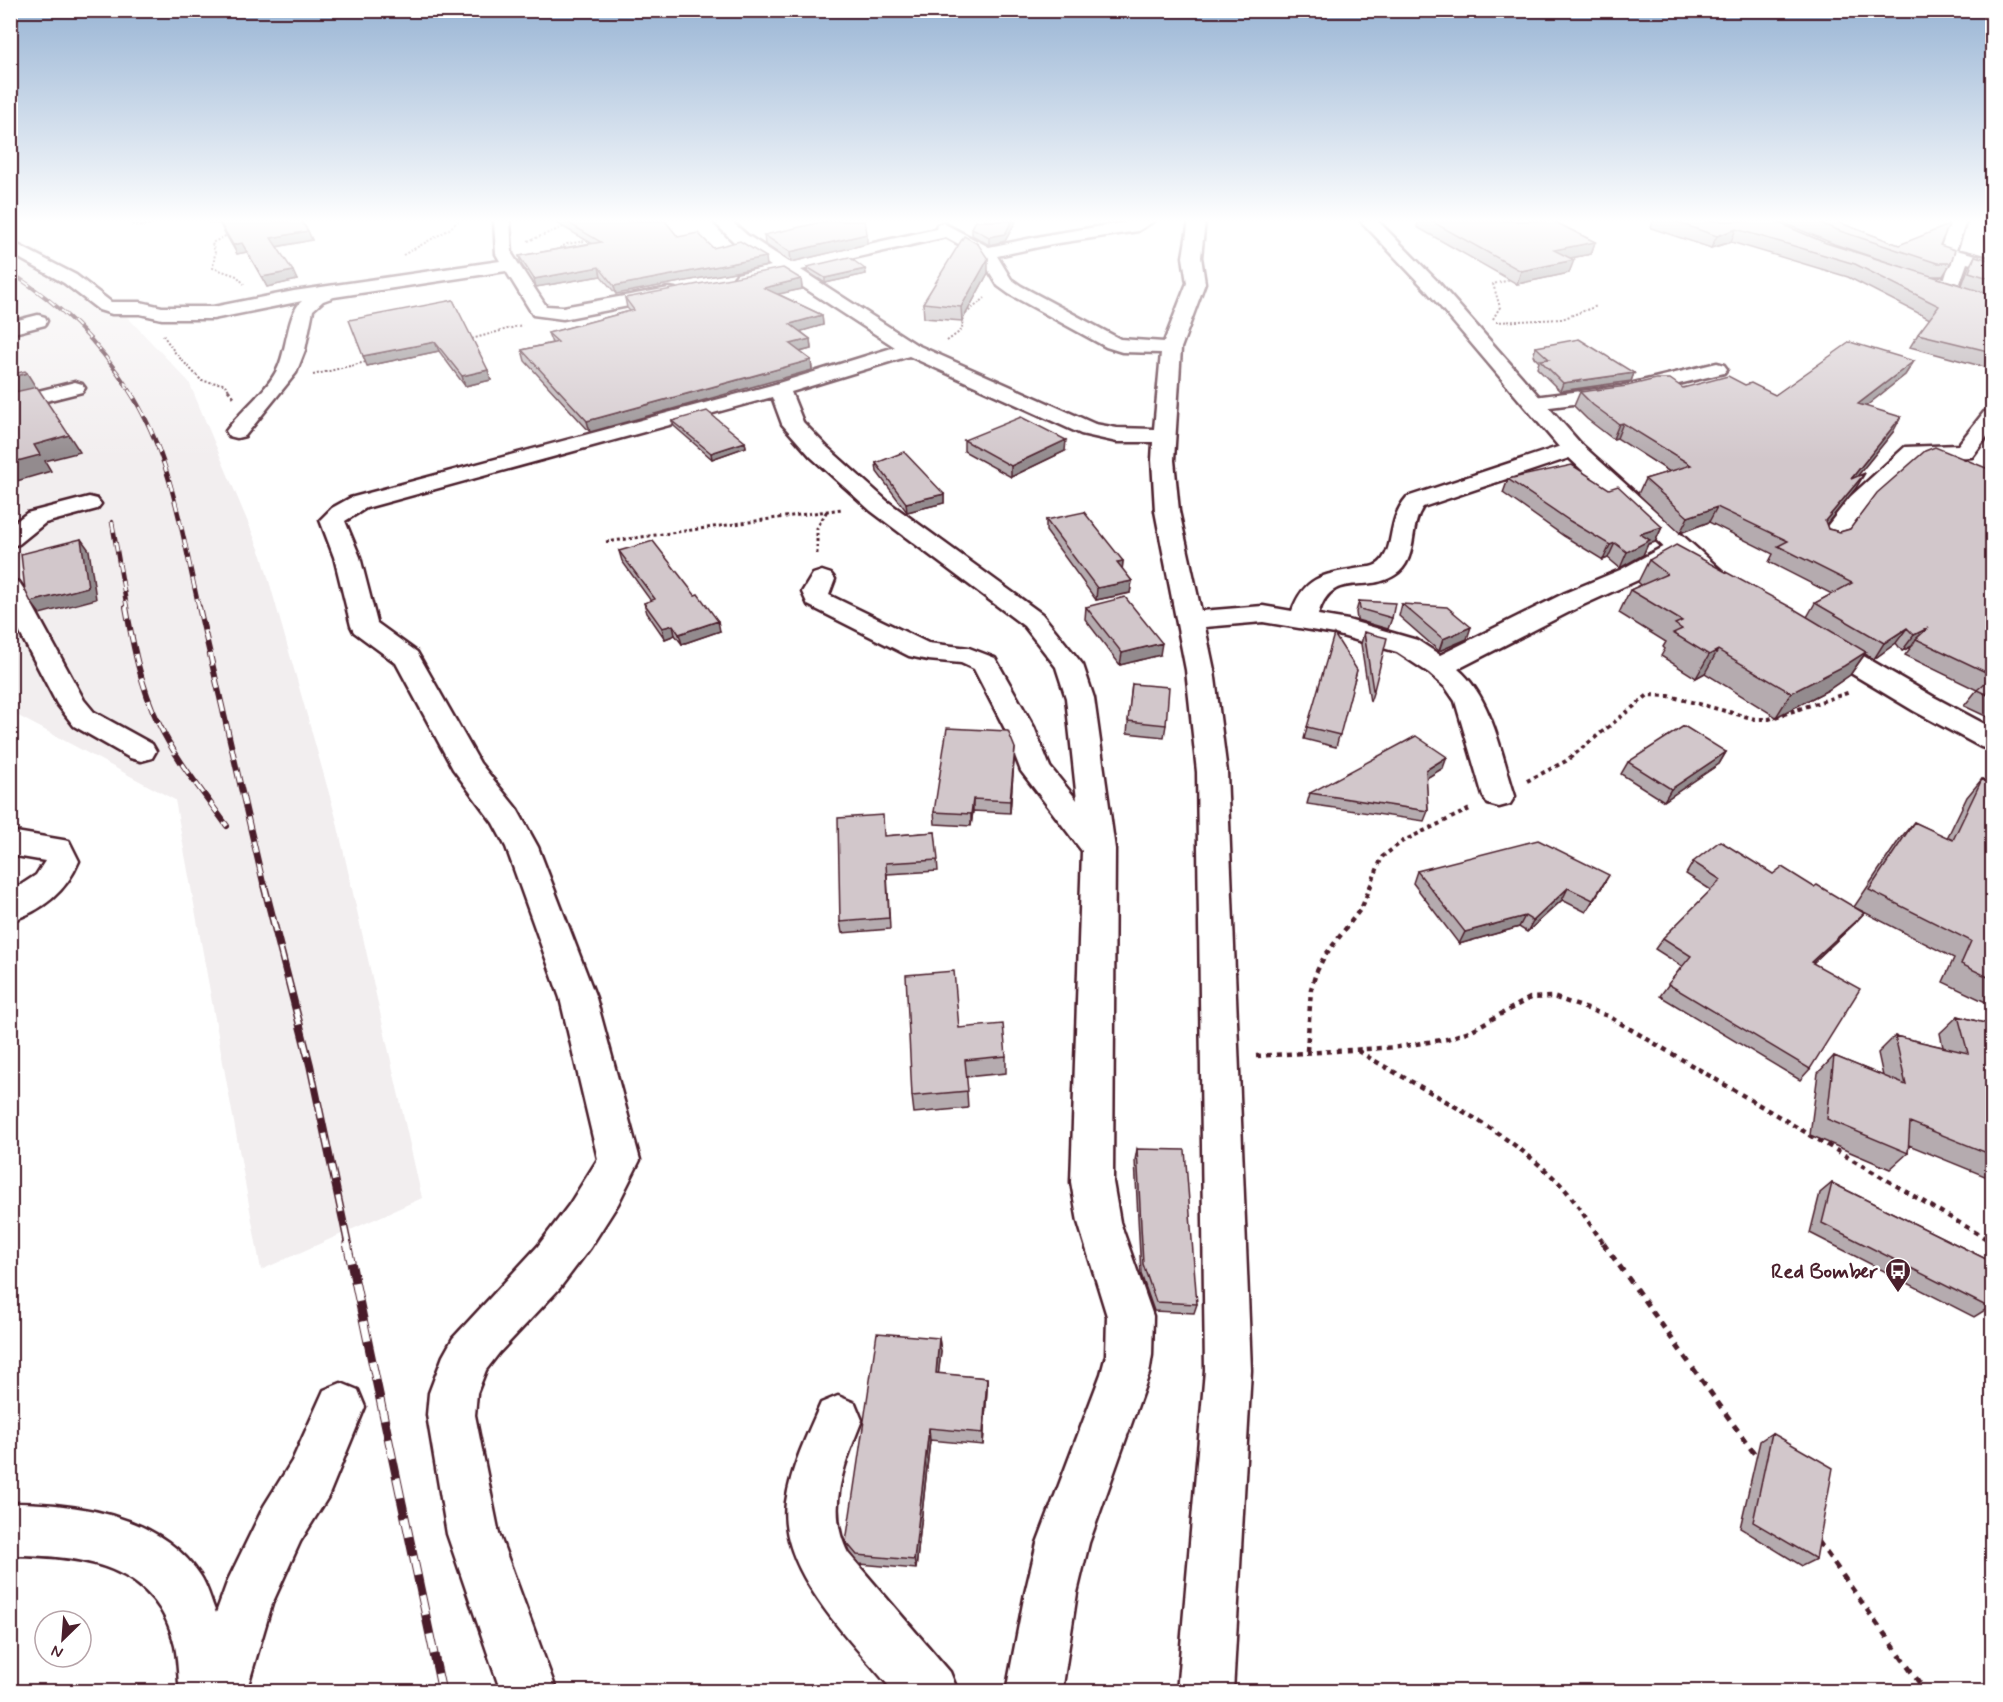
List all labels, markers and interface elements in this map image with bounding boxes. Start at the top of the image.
bus stop icon: Red Bomber [1883,1256,1913,1294]
place label: Red Bomber [1771,1258,1878,1286]
north arrow [33,1609,93,1669]
text: N [48,1639,67,1663]

